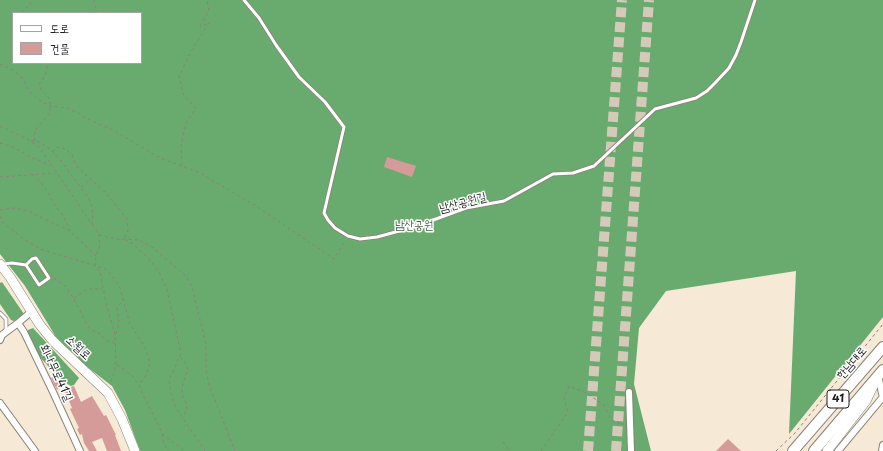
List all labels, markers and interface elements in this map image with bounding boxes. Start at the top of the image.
legend [12,12,142,64]
text: 도로 [50,19,69,37]
text: 건물 [50,39,69,57]
street label: 남산공원길 [438,190,488,216]
park label: 남산공원 [395,219,433,233]
street label: 소월로 [62,333,94,363]
street label: 회나무로41길 [36,342,76,404]
street label: 한남대로 [834,344,870,382]
road number: 41 [827,390,849,408]

